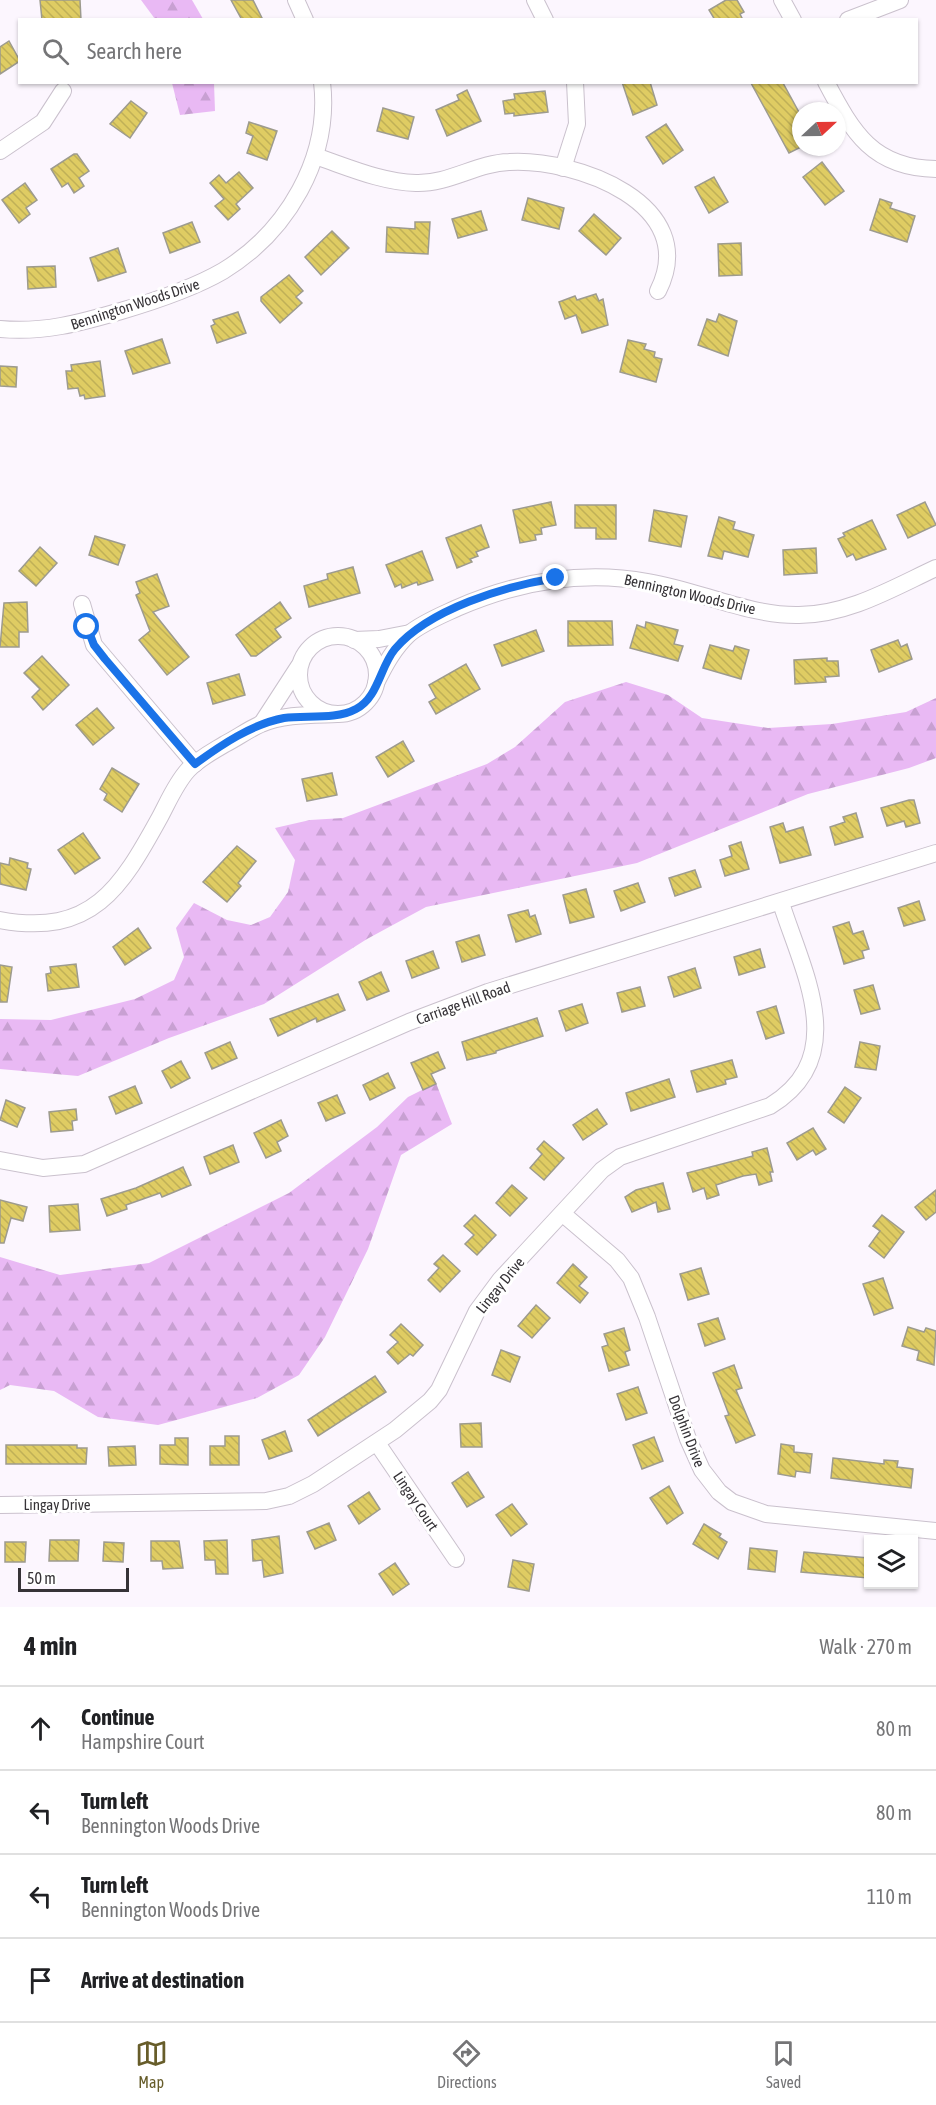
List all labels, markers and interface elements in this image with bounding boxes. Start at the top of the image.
search box [18,18,918,84]
icon: search [39,35,72,68]
text: Search here [87,38,182,64]
north arrow [792,102,846,156]
street label: Bennington Woods Drive [69,275,202,333]
route end [542,564,568,590]
street label: Bennington Woods Drive [623,571,758,617]
route start [73,613,99,639]
street label: Carriage Hill Road [414,978,512,1028]
street label: Lingay Drive [472,1253,528,1316]
street label: Dolphin Drive [665,1393,709,1470]
street label: Lingay Court [390,1468,442,1534]
street label: Lingay Drive [23,1496,91,1513]
map controls [864,1535,918,1589]
button: layers [864,1535,918,1589]
scale bar [18,1565,129,1592]
text: 50 m [27,1569,56,1587]
text: 4 min [24,1631,77,1661]
text: Walk · 270 m [820,1635,912,1658]
text: Continue [81,1704,155,1730]
icon: ahead [24,1712,57,1745]
text: 80 m [876,1717,912,1740]
text: Hampshire Court [81,1730,204,1753]
text: Turn left [81,1788,148,1814]
icon: left [24,1796,57,1829]
text: 80 m [876,1801,912,1824]
text: Bennington Woods Drive [81,1814,260,1837]
text: Turn left [81,1872,148,1898]
icon: left [24,1880,57,1913]
text: 110 m [867,1885,912,1908]
text: Bennington Woods Drive [81,1898,260,1921]
icon: arrive [24,1964,57,1997]
text: Arrive at destination [81,1967,244,1993]
tab: Map [135,2037,168,2091]
tab: Directions [437,2037,497,2091]
tab: Saved [766,2037,801,2091]

